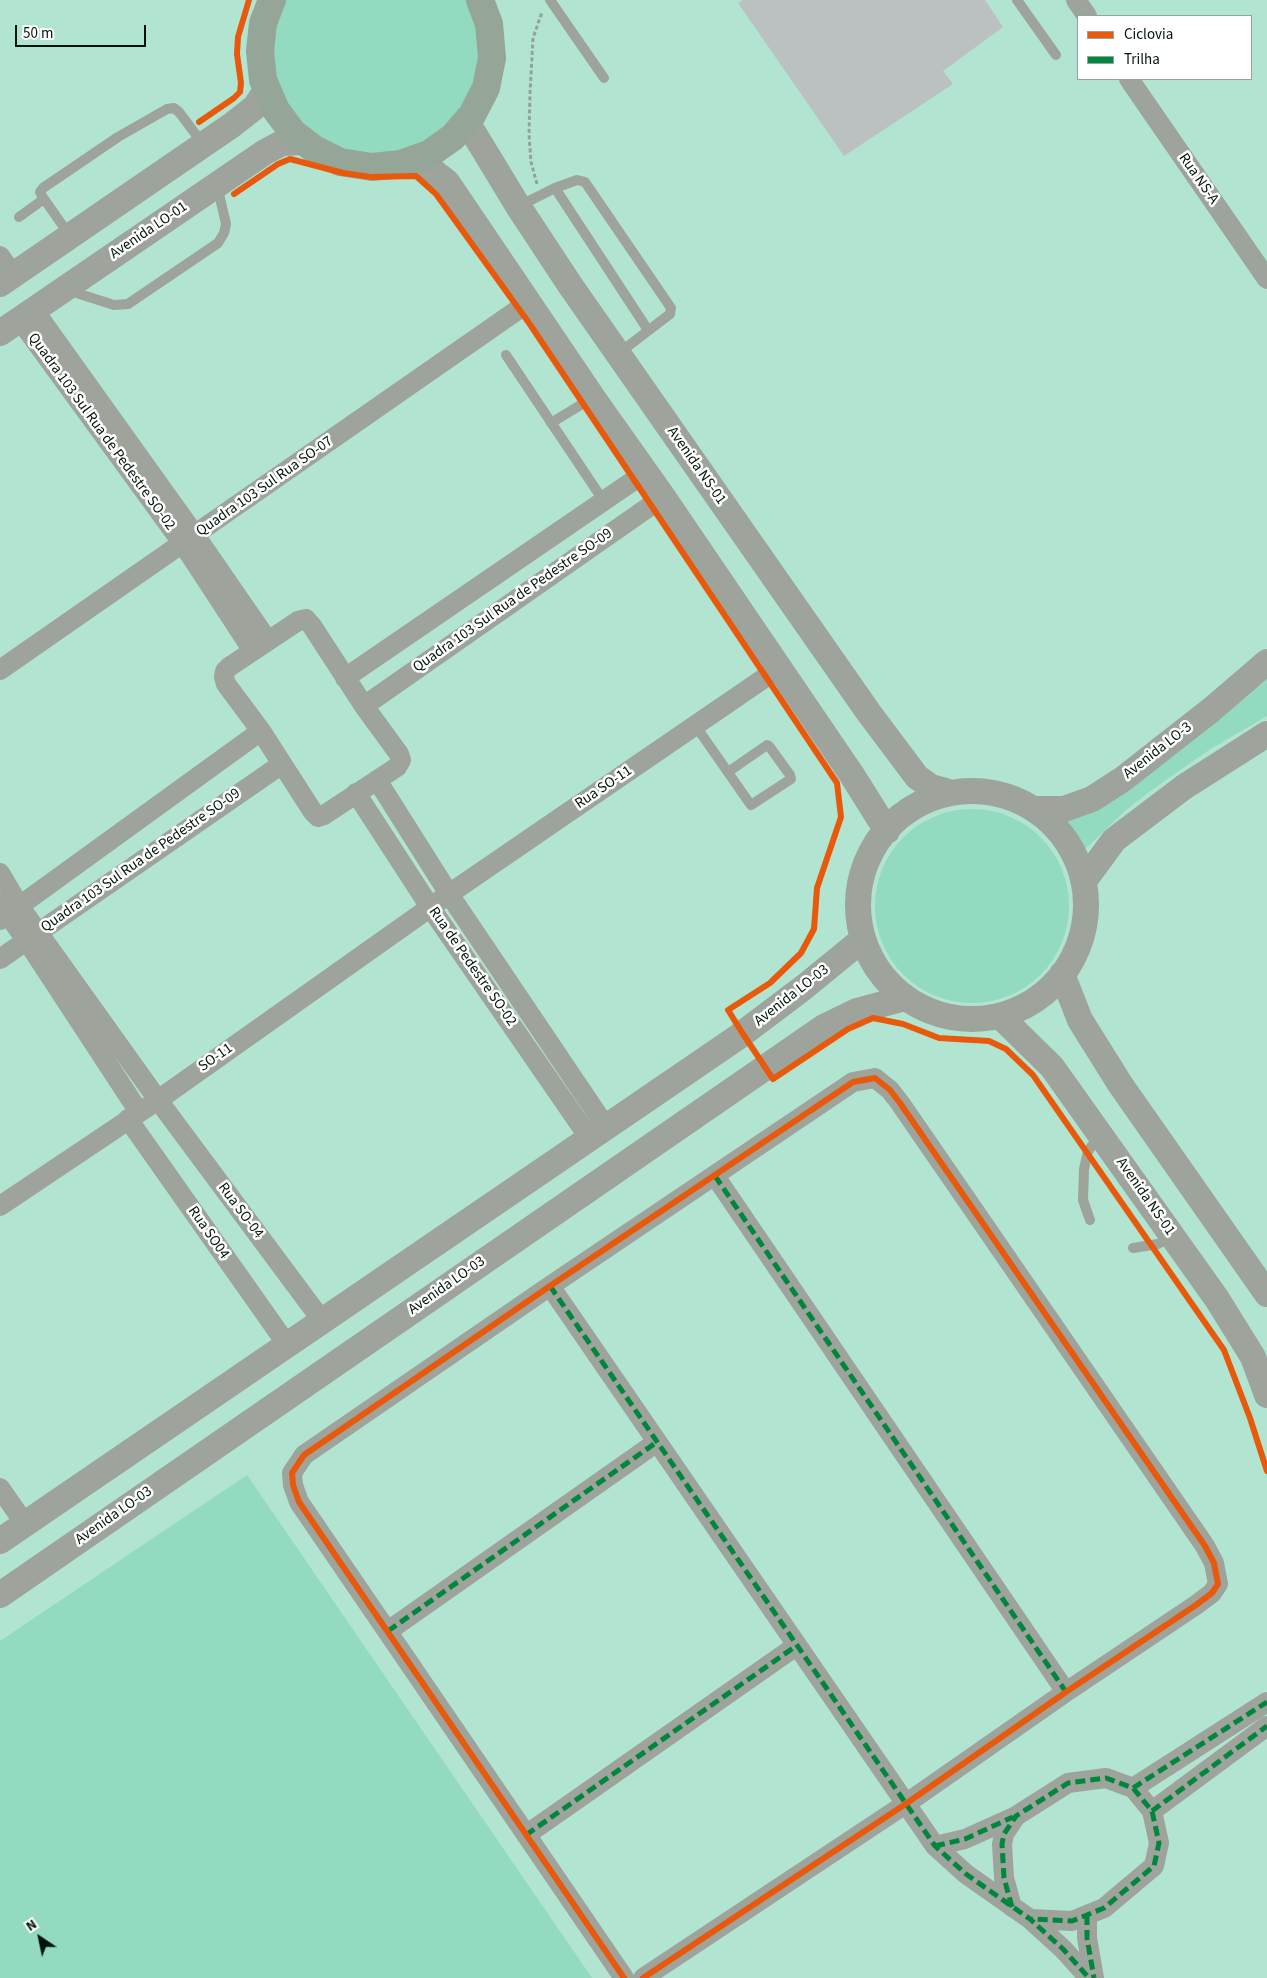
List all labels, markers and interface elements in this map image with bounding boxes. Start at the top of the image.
scale bar [18,15,149,47]
legend [1077,15,1252,80]
text: 50 m [23,23,53,44]
text: Ciclovia [1124,24,1173,45]
text: Trilha [1124,49,1160,70]
street label: Rua NS-A [1174,150,1222,208]
street label: Avenida LO-01 [107,198,191,264]
street label: Quadra 103 Sul Rua de Pedestre SO-02 [23,330,179,534]
street label: Avenida NS-01 [663,424,729,508]
street label: Quadra 103 Sul Rua SO-07 [193,433,337,541]
street label: Quadra 103 Sul Rua de Pedestre SO-09 [410,525,616,677]
street label: Avenida LO-3 [1120,719,1196,783]
street label: Rua SO-11 [572,762,636,814]
street label: Quadra 103 Sul Rua de Pedestre SO-09 [38,785,244,937]
street label: Rua de Pedestre SO-02 [424,904,520,1030]
street label: Avenida LO-03 [751,961,833,1031]
street label: SO-11 [195,1040,237,1076]
street label: Avenida NS-01 [1112,1155,1178,1239]
street label: Rua SO-04 [213,1180,267,1242]
street label: Rua SO04 [183,1203,233,1263]
street label: Avenida LO-03 [405,1253,489,1319]
street label: Avenida LO-03 [72,1483,156,1549]
north arrow [15,1913,65,1963]
text: N [22,1915,41,1936]

